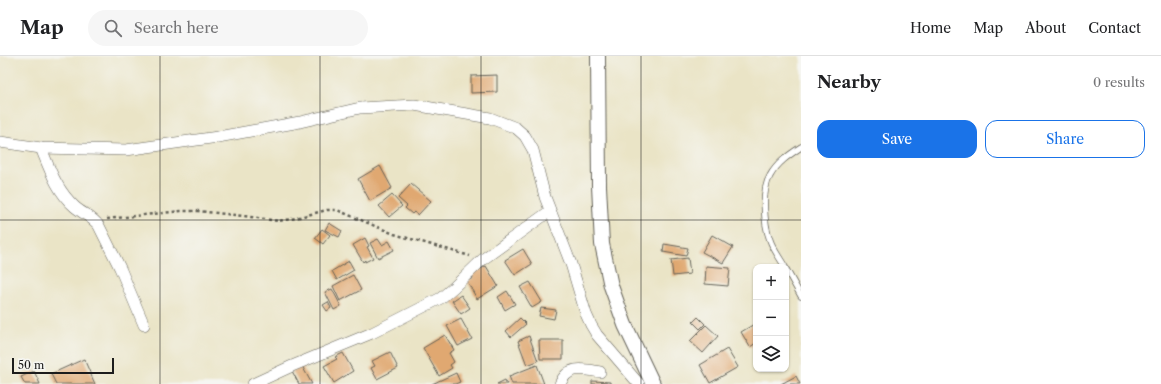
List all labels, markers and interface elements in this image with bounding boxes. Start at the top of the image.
search box [88,10,368,46]
text: Map [20,16,64,39]
icon: search [102,17,124,39]
text: Search here [134,18,219,37]
text: Home [910,19,951,37]
text: Map [973,19,1003,37]
text: About [1025,19,1066,37]
text: Contact [1088,19,1141,37]
text: Nearby [817,72,881,92]
text: 0 results [1093,74,1145,90]
button: Save [817,120,977,158]
button: Share [985,120,1145,158]
map controls [753,264,789,372]
button: + [753,264,789,300]
button: − [753,300,789,336]
button: layers [753,336,789,372]
scale bar [12,356,114,375]
text: 50 m [18,358,44,372]

